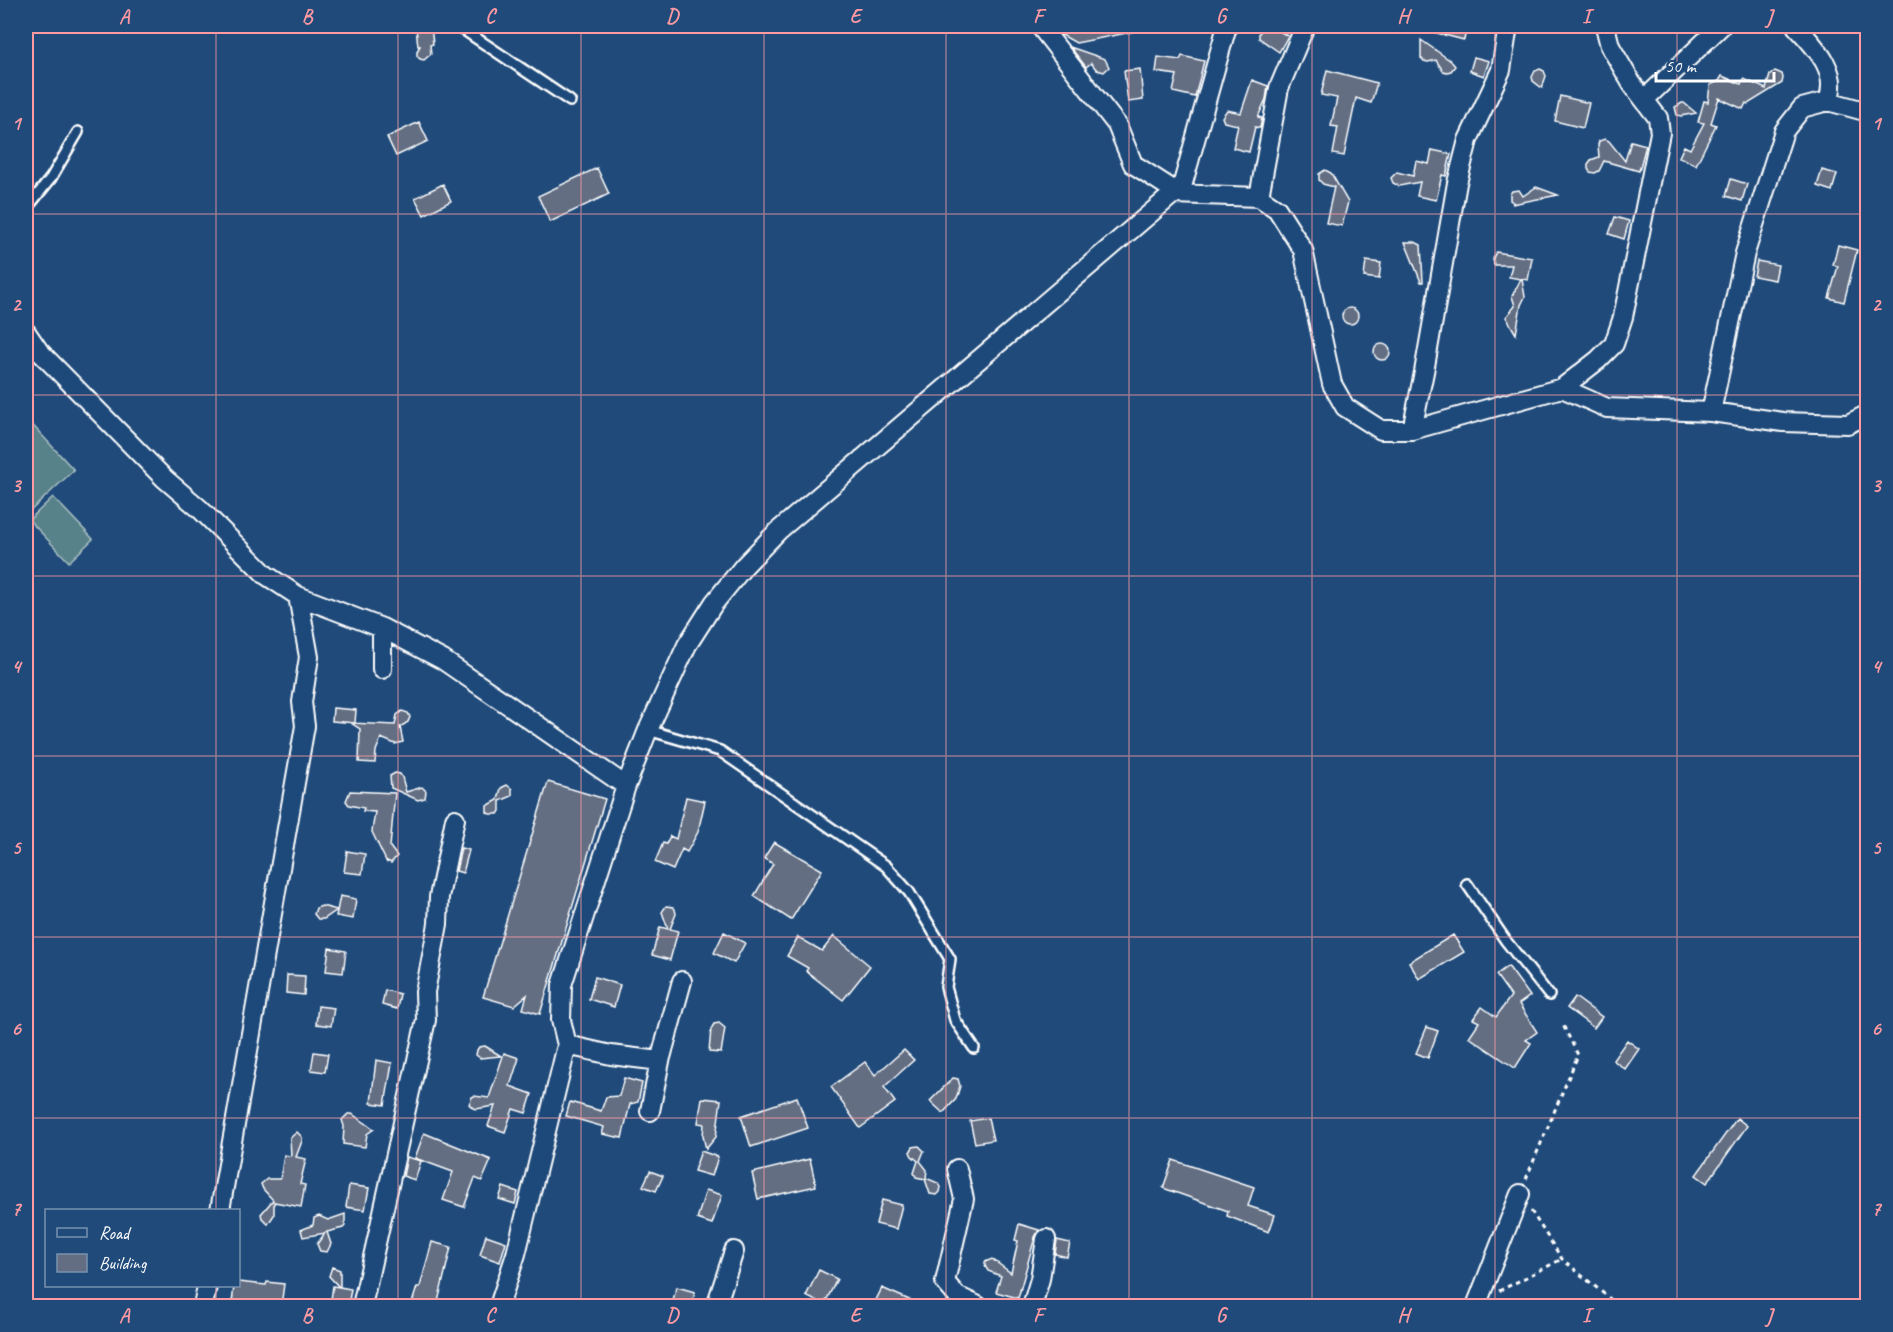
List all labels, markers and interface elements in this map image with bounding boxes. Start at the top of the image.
text: A [119,4,131,29]
text: B [302,4,314,29]
text: C [485,4,497,29]
text: D [666,4,680,29]
text: E [850,4,864,29]
text: F [1033,4,1047,29]
text: G [1216,4,1229,29]
text: H [1397,4,1412,29]
text: I [1582,4,1595,29]
text: J [1764,4,1776,29]
scale bar [1656,45,1774,83]
text: 50 m [1665,55,1698,77]
text: 1 [12,111,23,136]
text: 1 [1872,111,1883,136]
text: 2 [12,292,23,317]
text: 2 [1872,292,1883,317]
text: 3 [12,473,23,498]
text: 3 [1872,473,1883,498]
text: 4 [12,654,24,679]
text: 4 [1872,654,1884,679]
text: 5 [12,835,23,860]
text: 5 [1872,835,1883,860]
text: 6 [11,1016,22,1041]
text: 6 [1871,1016,1882,1041]
text: 7 [12,1196,23,1221]
text: 7 [1872,1196,1883,1221]
legend [45,1209,240,1287]
text: Road [99,1222,132,1244]
text: Building [99,1252,148,1274]
text: A [119,1303,131,1328]
text: B [302,1303,314,1328]
text: C [485,1303,497,1328]
text: D [666,1303,680,1328]
text: E [850,1303,864,1328]
text: F [1033,1303,1047,1328]
text: G [1216,1303,1229,1328]
text: H [1397,1303,1412,1328]
text: I [1582,1303,1595,1328]
text: J [1764,1303,1776,1328]

